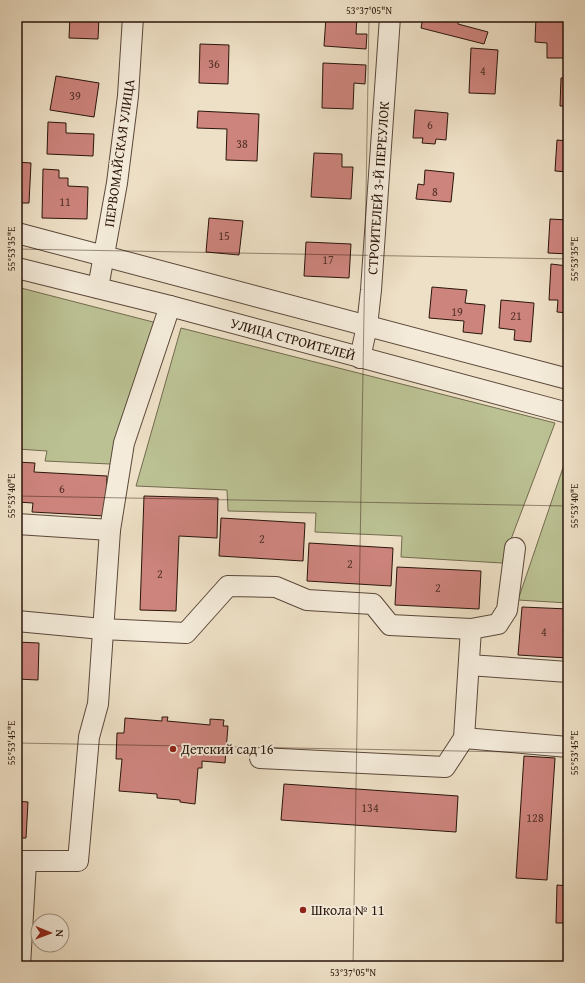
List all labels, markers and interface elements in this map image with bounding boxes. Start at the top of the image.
text: 53°37'05"N [346,3,392,18]
house number: 36 [208,55,220,72]
house number: 4 [480,62,486,79]
street label: ПЕРВОМАЙСКАЯ УЛИЦА [99,77,139,228]
house number: 39 [69,87,81,104]
street label: СТРОИТЕЛЕЙ 3-Й ПЕРЕУЛОК [362,100,394,275]
house number: 6 [427,116,433,133]
house number: 38 [236,135,248,152]
house number: 8 [432,183,438,200]
house number: 11 [59,193,71,210]
text: 55°53'35"E [4,227,19,271]
house number: 15 [218,227,230,244]
text: 55°53'35"E [567,237,582,281]
house number: 17 [322,251,334,268]
house number: 19 [451,303,463,320]
house number: 21 [510,307,522,324]
street label: УЛИЦА СТРОИТЕЛЕЙ [228,313,358,365]
text: 55°53'40"E [4,474,19,518]
house number: 6 [59,480,65,497]
text: 55°53'40"E [567,484,582,528]
house number: 2 [259,530,265,547]
house number: 2 [347,555,353,572]
house number: 2 [157,565,163,582]
house number: 2 [435,579,441,596]
house number: 4 [541,623,547,640]
text: 55°53'45"E [4,721,19,765]
text: 55°53'45"E [567,731,582,775]
place label: Детский сад 16 [180,739,274,759]
marker: Детский сад 16 [168,744,178,754]
house number: 134 [361,799,379,816]
house number: 128 [526,809,544,826]
place label: Школа № 11 [311,900,384,920]
marker: Школа № 11 [298,905,308,915]
north arrow [30,913,70,953]
text: N [52,929,68,938]
text: 53°37'05"N [330,965,376,980]

